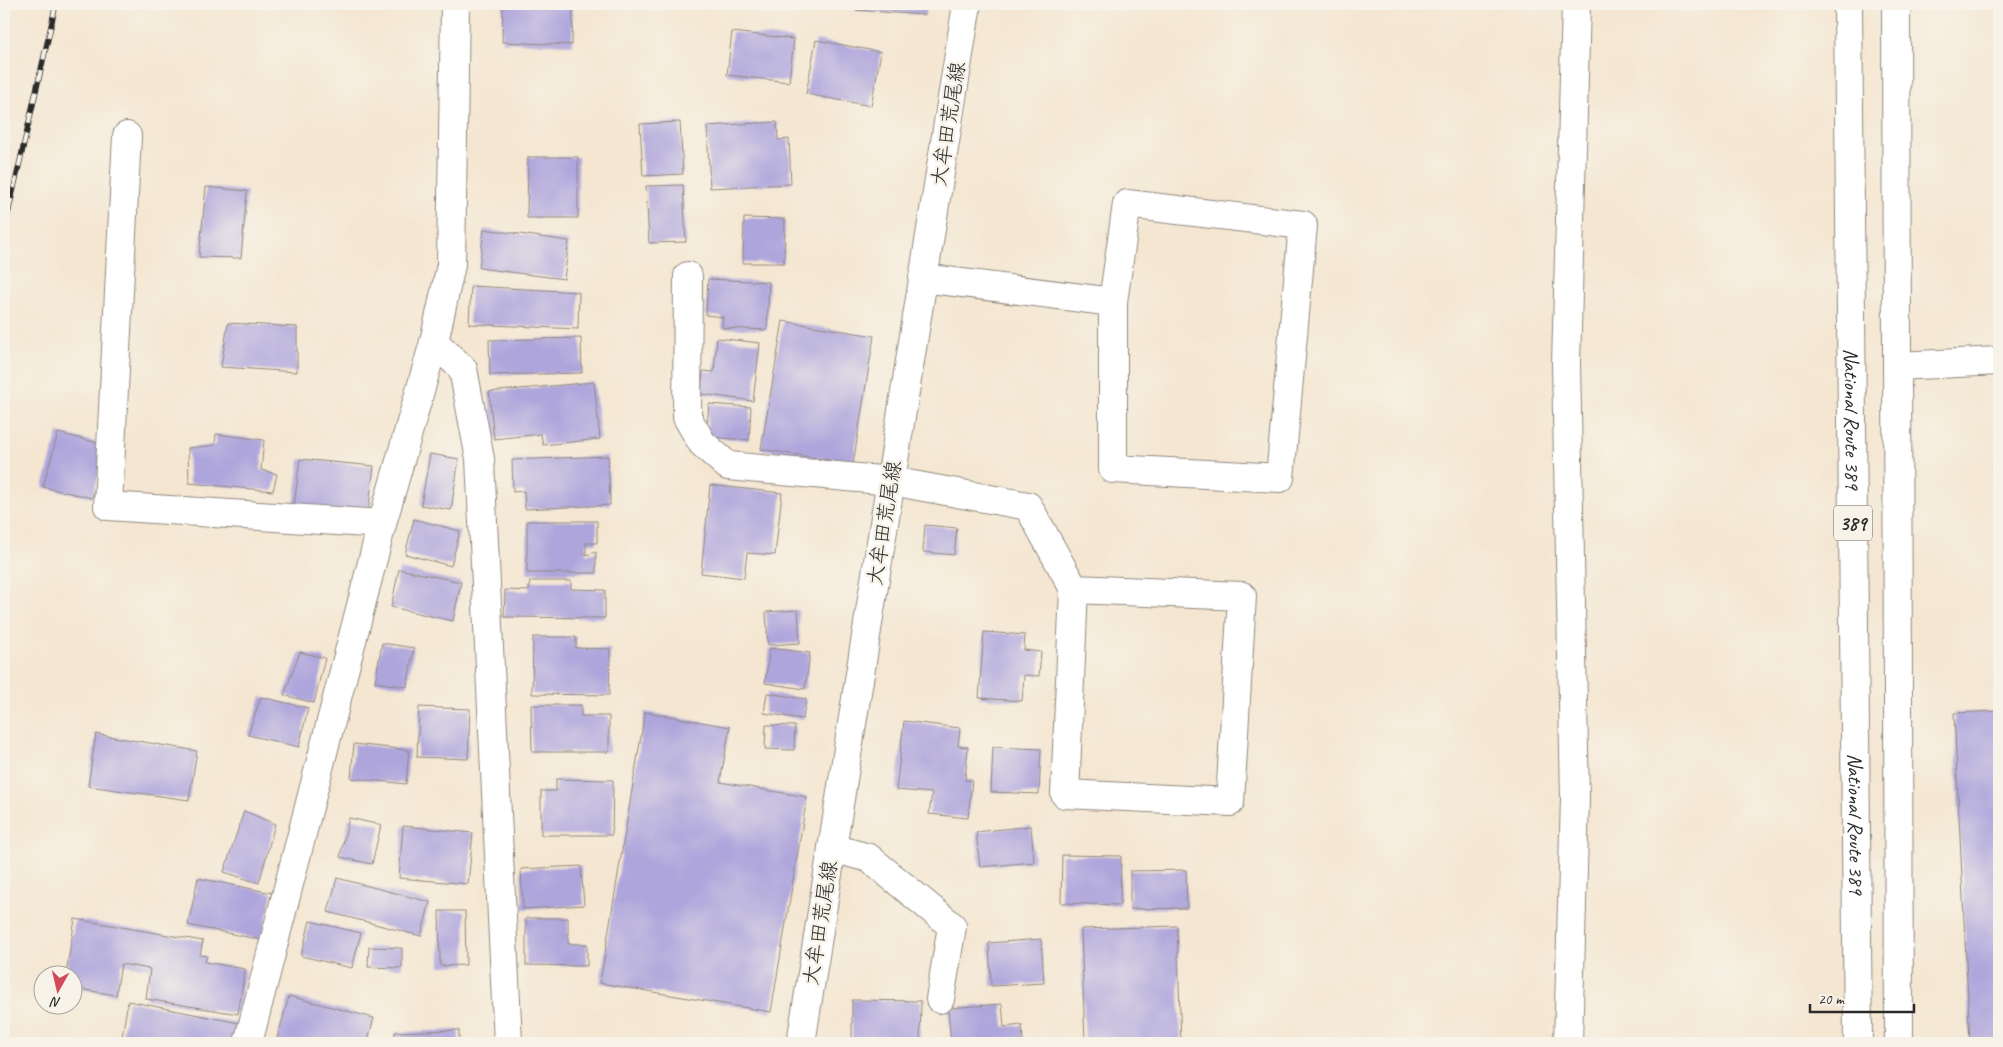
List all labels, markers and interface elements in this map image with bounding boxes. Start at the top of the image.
street label: 大牟田荒尾線 [925,60,971,188]
street label: National Route 389 [1838,348,1866,491]
street label: 大牟田荒尾線 [861,459,907,587]
road number: 389 [1834,506,1872,540]
street label: National Route 389 [1842,753,1870,896]
street label: 大牟田荒尾線 [797,859,843,987]
north arrow [32,964,82,1014]
scale bar [1810,982,1914,1014]
text: 20 m [1818,990,1845,1009]
text: N [48,993,62,1011]

